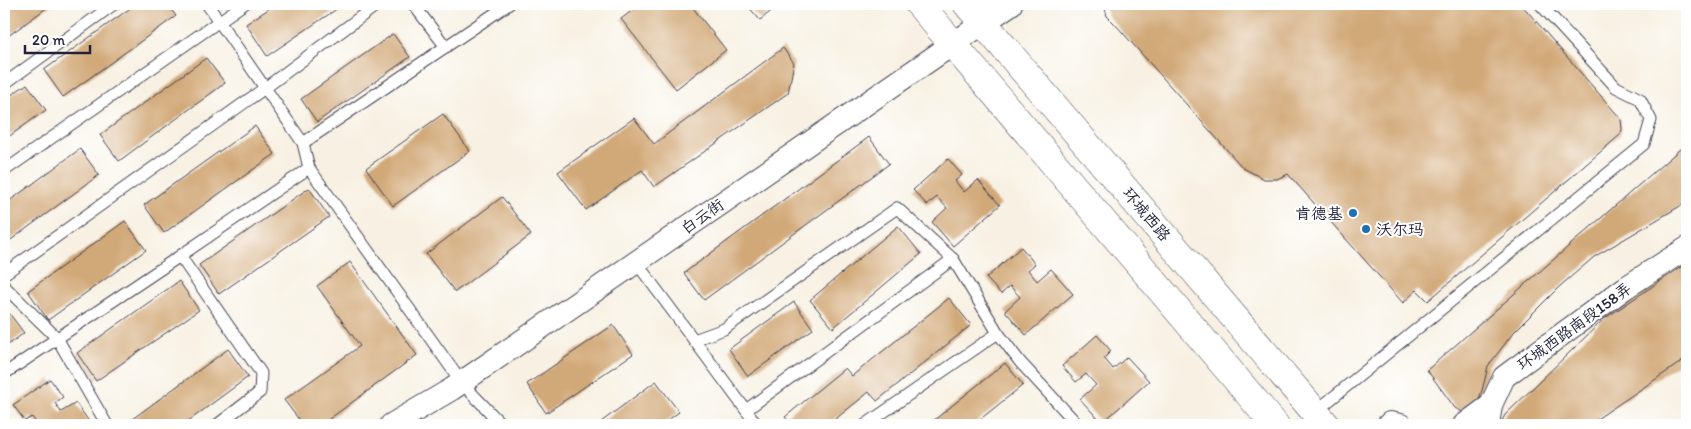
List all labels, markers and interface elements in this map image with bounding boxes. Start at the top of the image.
scale bar [25,22,90,54]
text: 20 m [32,31,66,49]
street label: 环城西路 [1119,184,1174,245]
street label: 白云街 [677,195,727,238]
place label: 肯德基 [1295,204,1343,223]
marker: 肯德基 [1347,207,1359,219]
place label: 沃尔玛 [1376,220,1424,239]
marker: 沃尔玛 [1360,223,1372,235]
street label: 环城西路南段158弄 [1513,279,1635,374]

